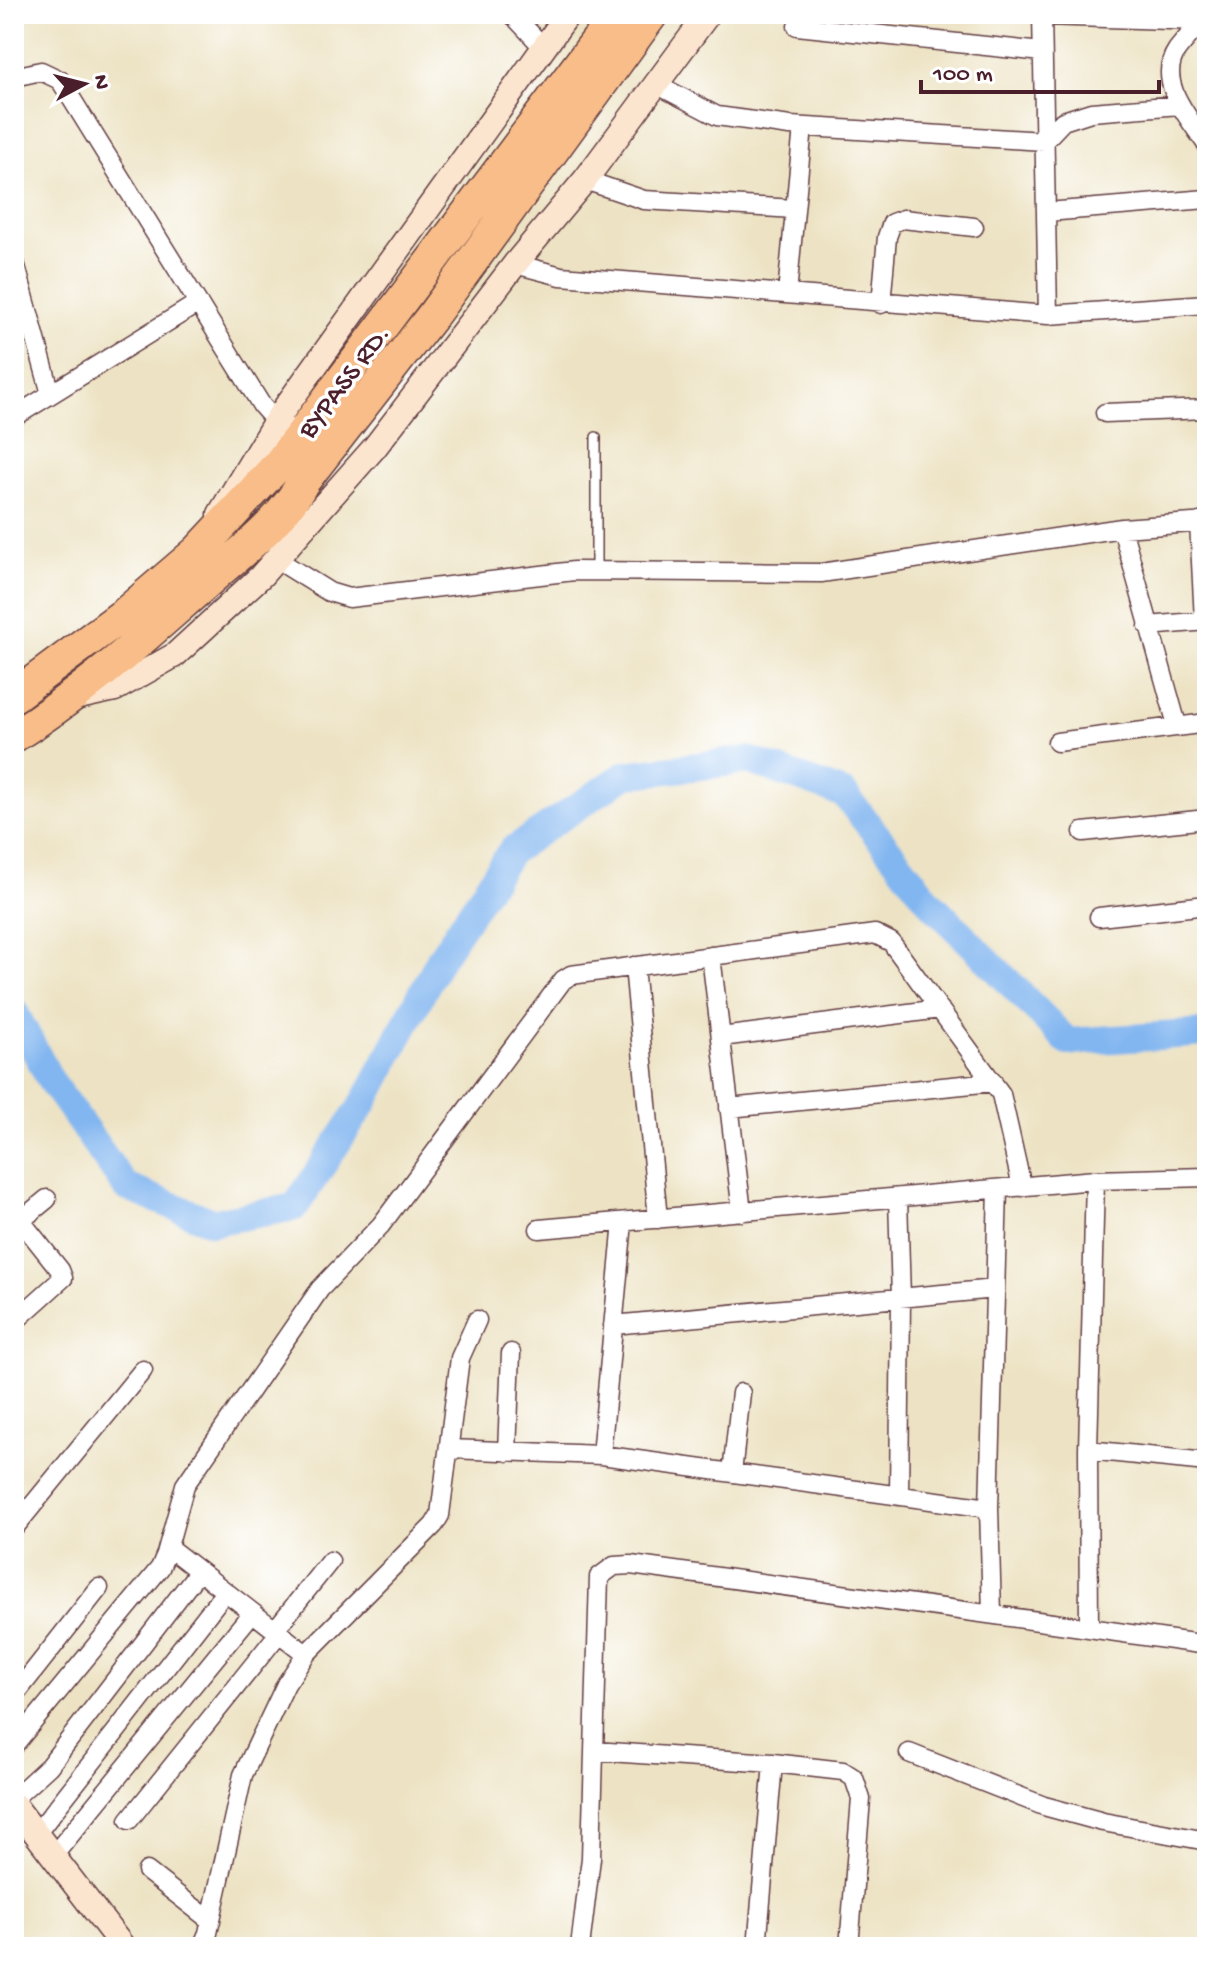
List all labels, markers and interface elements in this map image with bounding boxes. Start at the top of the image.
north arrow [44,44,124,124]
scale bar [921,44,1159,94]
text: 100 m [932,61,993,90]
text: N [86,73,114,91]
street label: BYPASS RD. [292,319,399,447]

